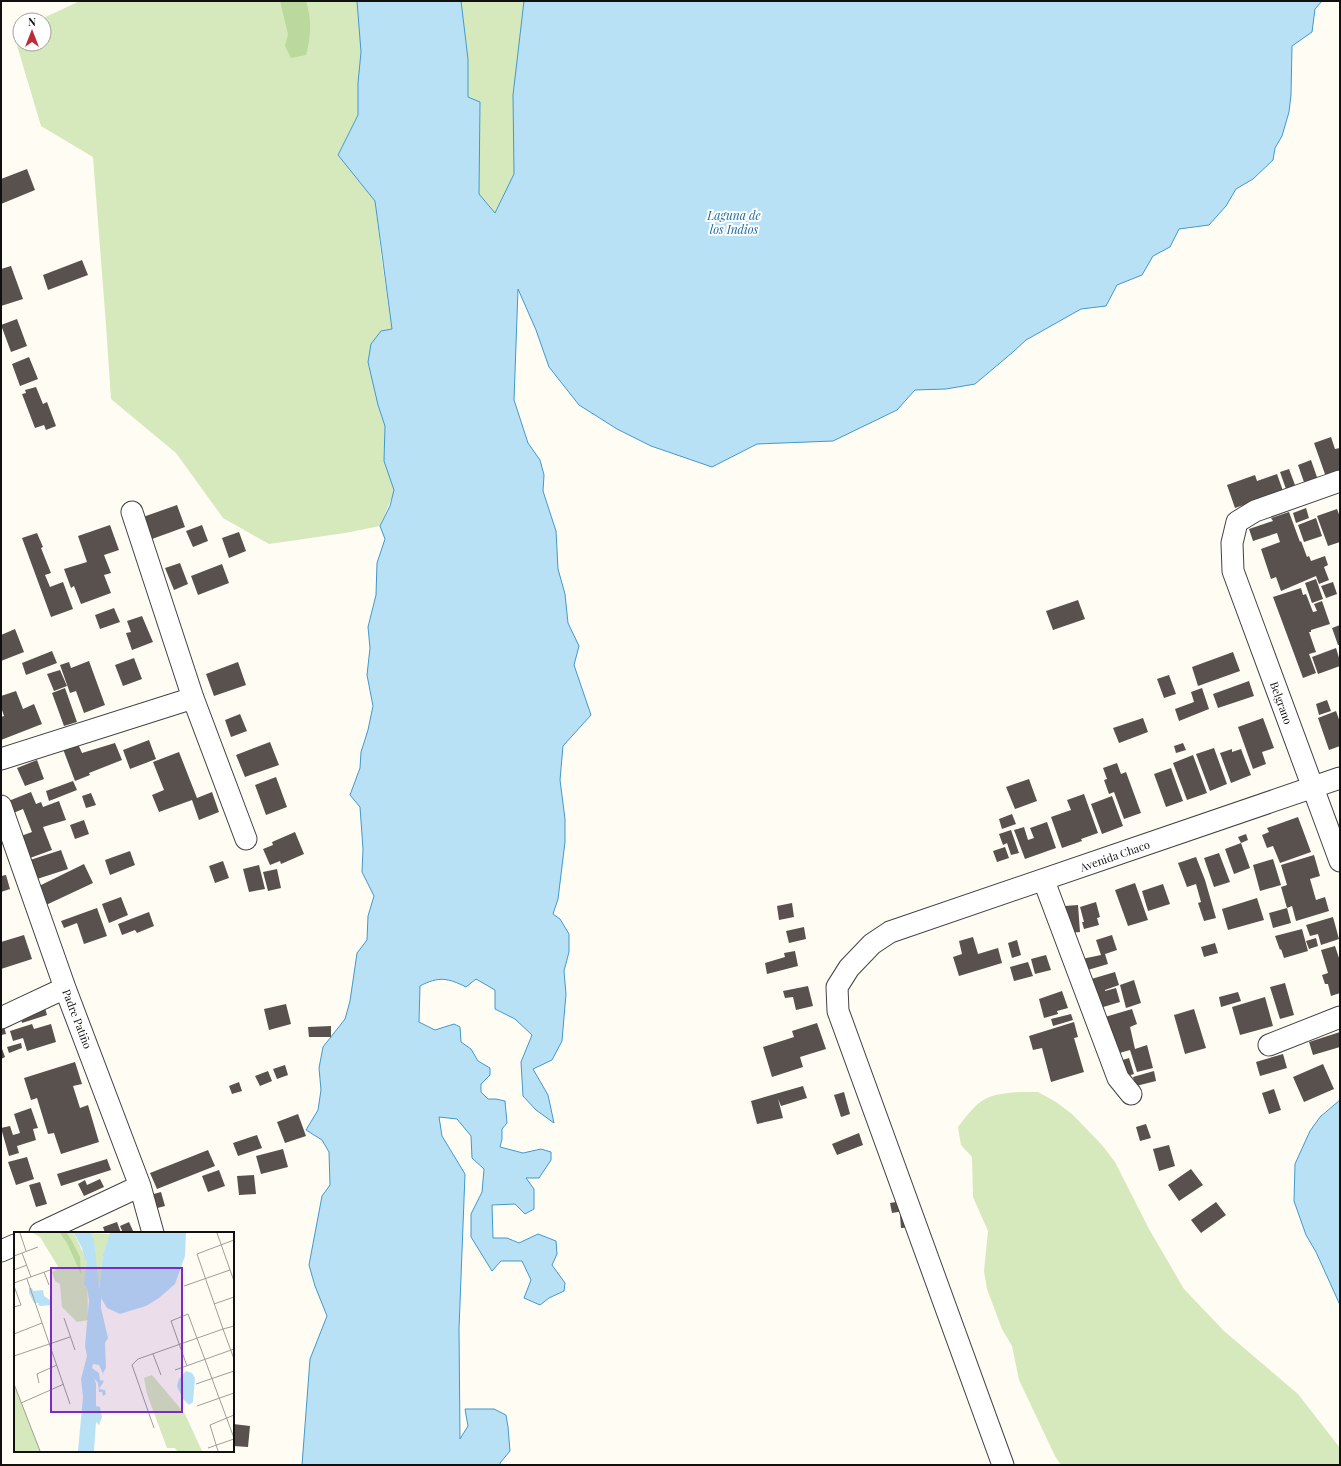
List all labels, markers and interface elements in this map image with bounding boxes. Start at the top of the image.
north arrow [12,12,52,52]
text: N [28,14,36,29]
water label: Laguna de los Indios [706,207,761,237]
street label: Belgrano [1267,679,1296,726]
street label: Avenida Chaco [1077,837,1152,875]
street label: Padre Patiño [59,987,96,1051]
inset map [14,1232,234,1452]

